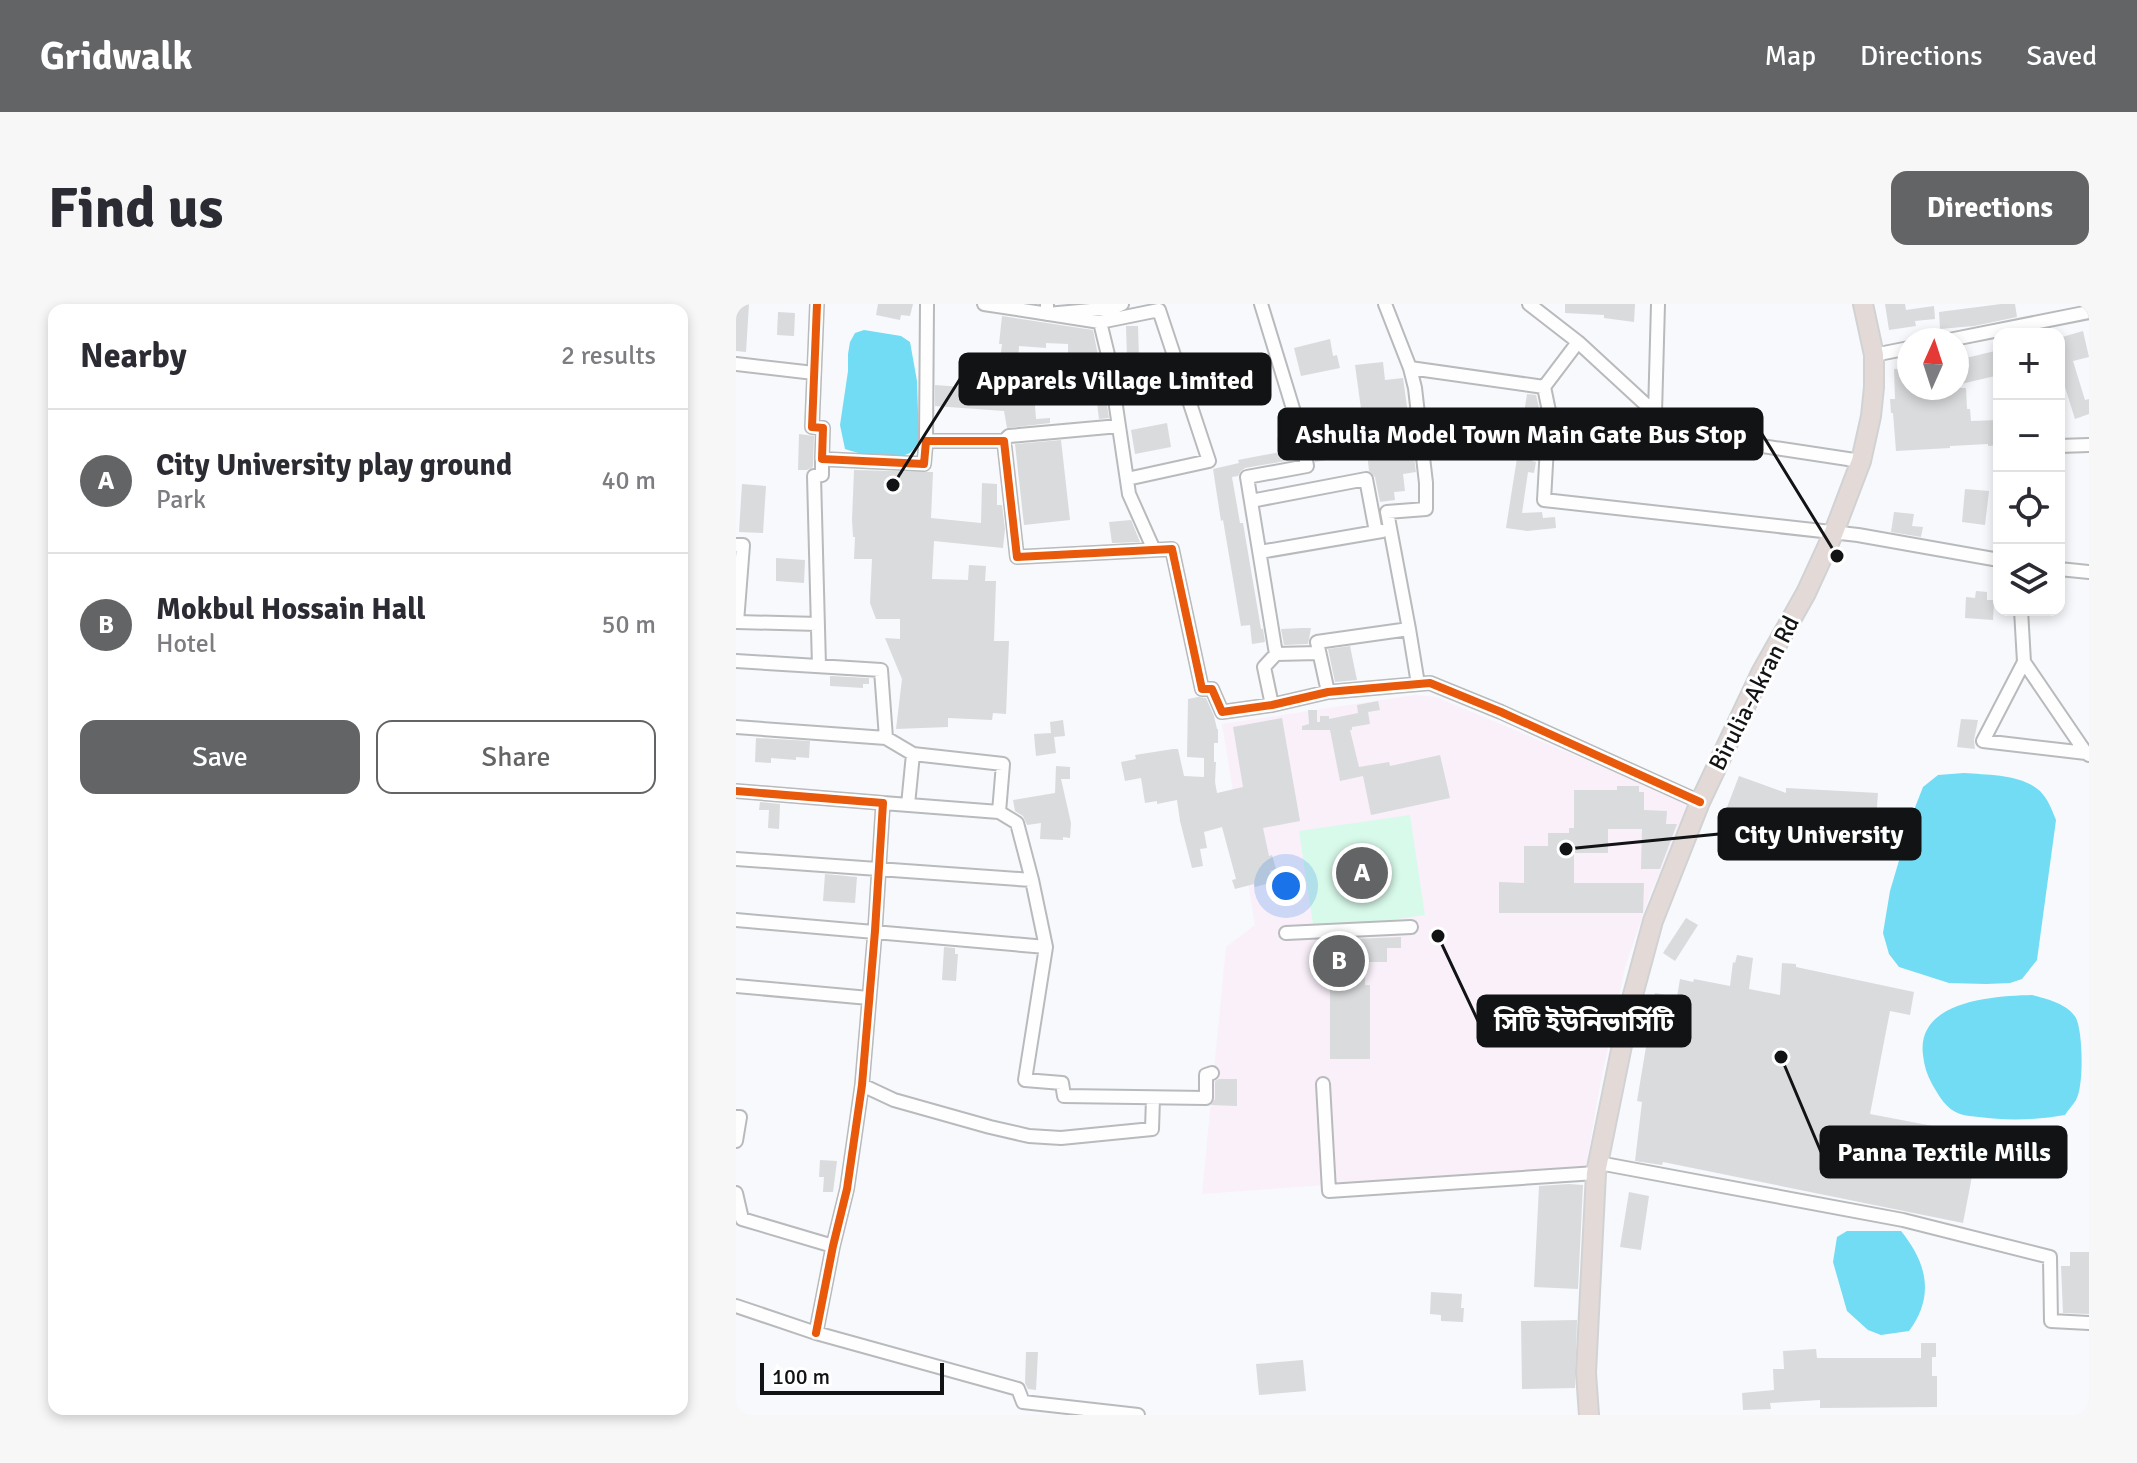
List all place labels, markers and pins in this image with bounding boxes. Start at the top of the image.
callout: Apparels Village Limited [960,354,1270,404]
callout: Ashulia Model Town Main Gate Bus Stop [1279,409,1762,459]
callout: City University [1719,809,1920,859]
pin: A [1336,843,1388,903]
pin: B [1313,931,1365,991]
callout: সিটি ইউনিভার্সিটি [1478,996,1690,1046]
callout: Panna Textile Mills [1821,1127,2066,1177]

